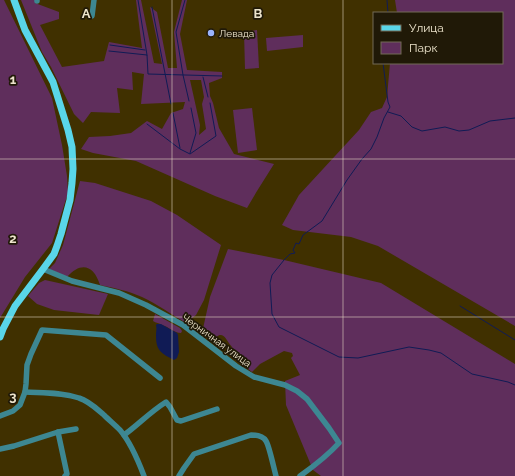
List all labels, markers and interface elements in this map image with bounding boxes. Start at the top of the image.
text: A [82,6,91,21]
text: B [254,6,263,21]
legend [373,12,503,64]
text: Улица [409,21,444,35]
marker: Левада [206,28,216,38]
place label: Левада [219,28,254,39]
text: Парк [409,41,438,55]
text: 1 [10,72,17,87]
text: 2 [9,231,17,246]
street label: Черничная улица [180,312,253,369]
text: 3 [9,389,17,404]

